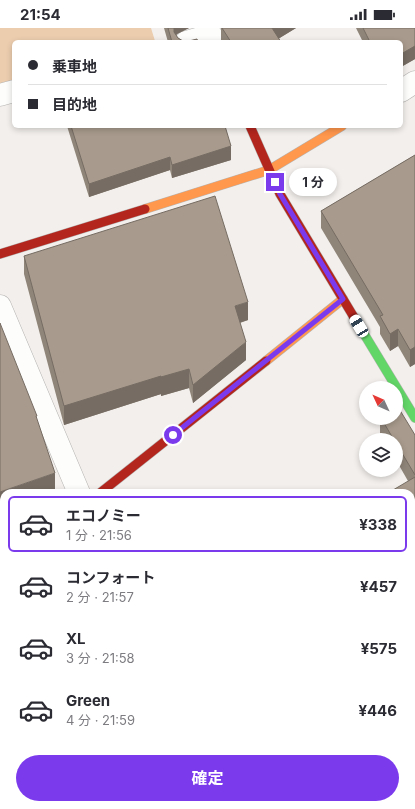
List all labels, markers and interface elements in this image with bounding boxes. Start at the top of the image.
text: 21:54 [20,5,61,24]
text: 乗車地 [52,57,97,76]
text: 目的地 [52,95,97,114]
callout: 1 分 [289,168,337,196]
route end [266,173,284,191]
text: 1 分 [302,174,324,190]
car [348,313,370,339]
north arrow [359,381,403,425]
map controls [359,381,403,477]
route start [164,426,182,444]
button: layers [359,433,403,477]
icon: car [18,506,54,542]
text: エコノミー [66,506,141,525]
text: ¥338 [359,515,397,534]
text: 1 分 · 21:56 [66,527,132,543]
icon: car [18,568,54,604]
text: コンフォート [66,568,156,587]
text: ¥457 [360,577,397,596]
text: 2 分 · 21:57 [66,589,134,605]
text: XL [66,629,86,648]
icon: car [18,630,54,666]
text: ¥575 [361,639,397,658]
text: 3 分 · 21:58 [66,650,135,666]
text: Green [66,691,110,710]
icon: car [18,692,54,728]
text: ¥446 [358,701,397,720]
text: 4 分 · 21:59 [66,712,135,728]
button: 確定 [16,755,399,801]

